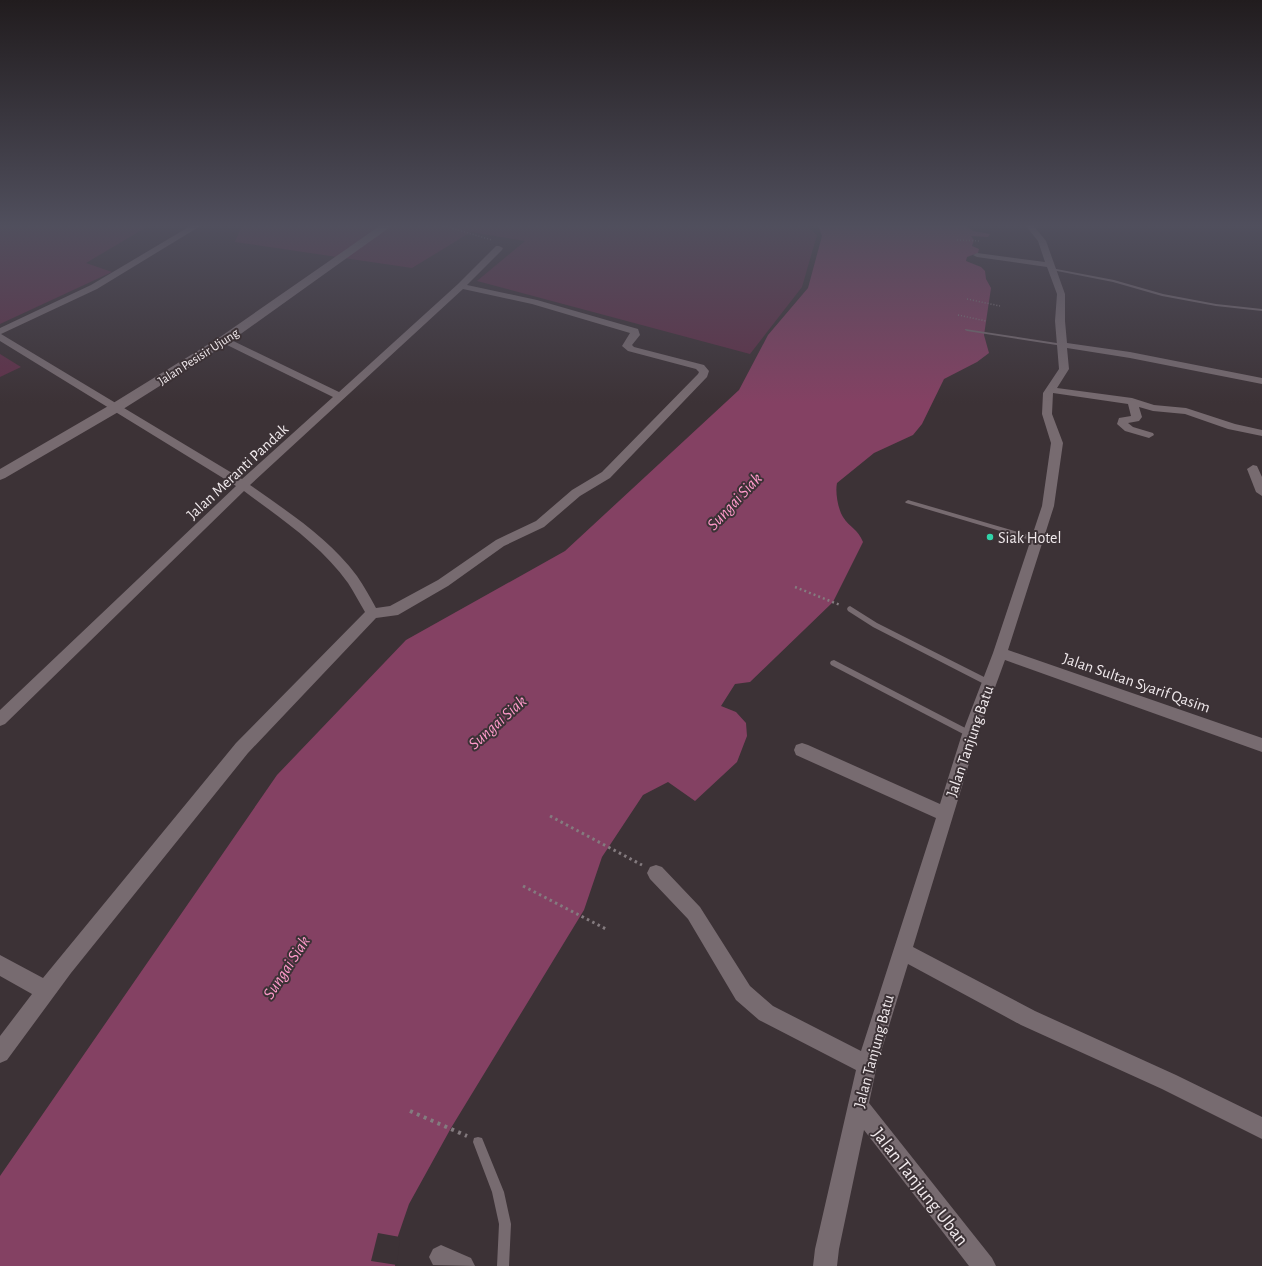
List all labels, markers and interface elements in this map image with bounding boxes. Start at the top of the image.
street label: Jalan Pesisir Ujung [156,326,242,388]
street label: Jalan Meranti Pandak [184,420,292,523]
water label: Sungai Siak [704,469,765,533]
place label: Siak Hotel [998,530,1061,546]
marker: Siak Hotel [985,532,995,542]
street label: Jalan Sultan Syarif Qasim [1061,650,1212,717]
street label: Jalan Tanjung Batu [943,684,997,799]
water label: Sungai Siak [465,692,530,753]
water label: Sungai Siak [260,933,313,1002]
street label: Jalan Tanjung Batu [851,993,898,1110]
street label: Jalan Tanjung Uban [868,1124,972,1249]

